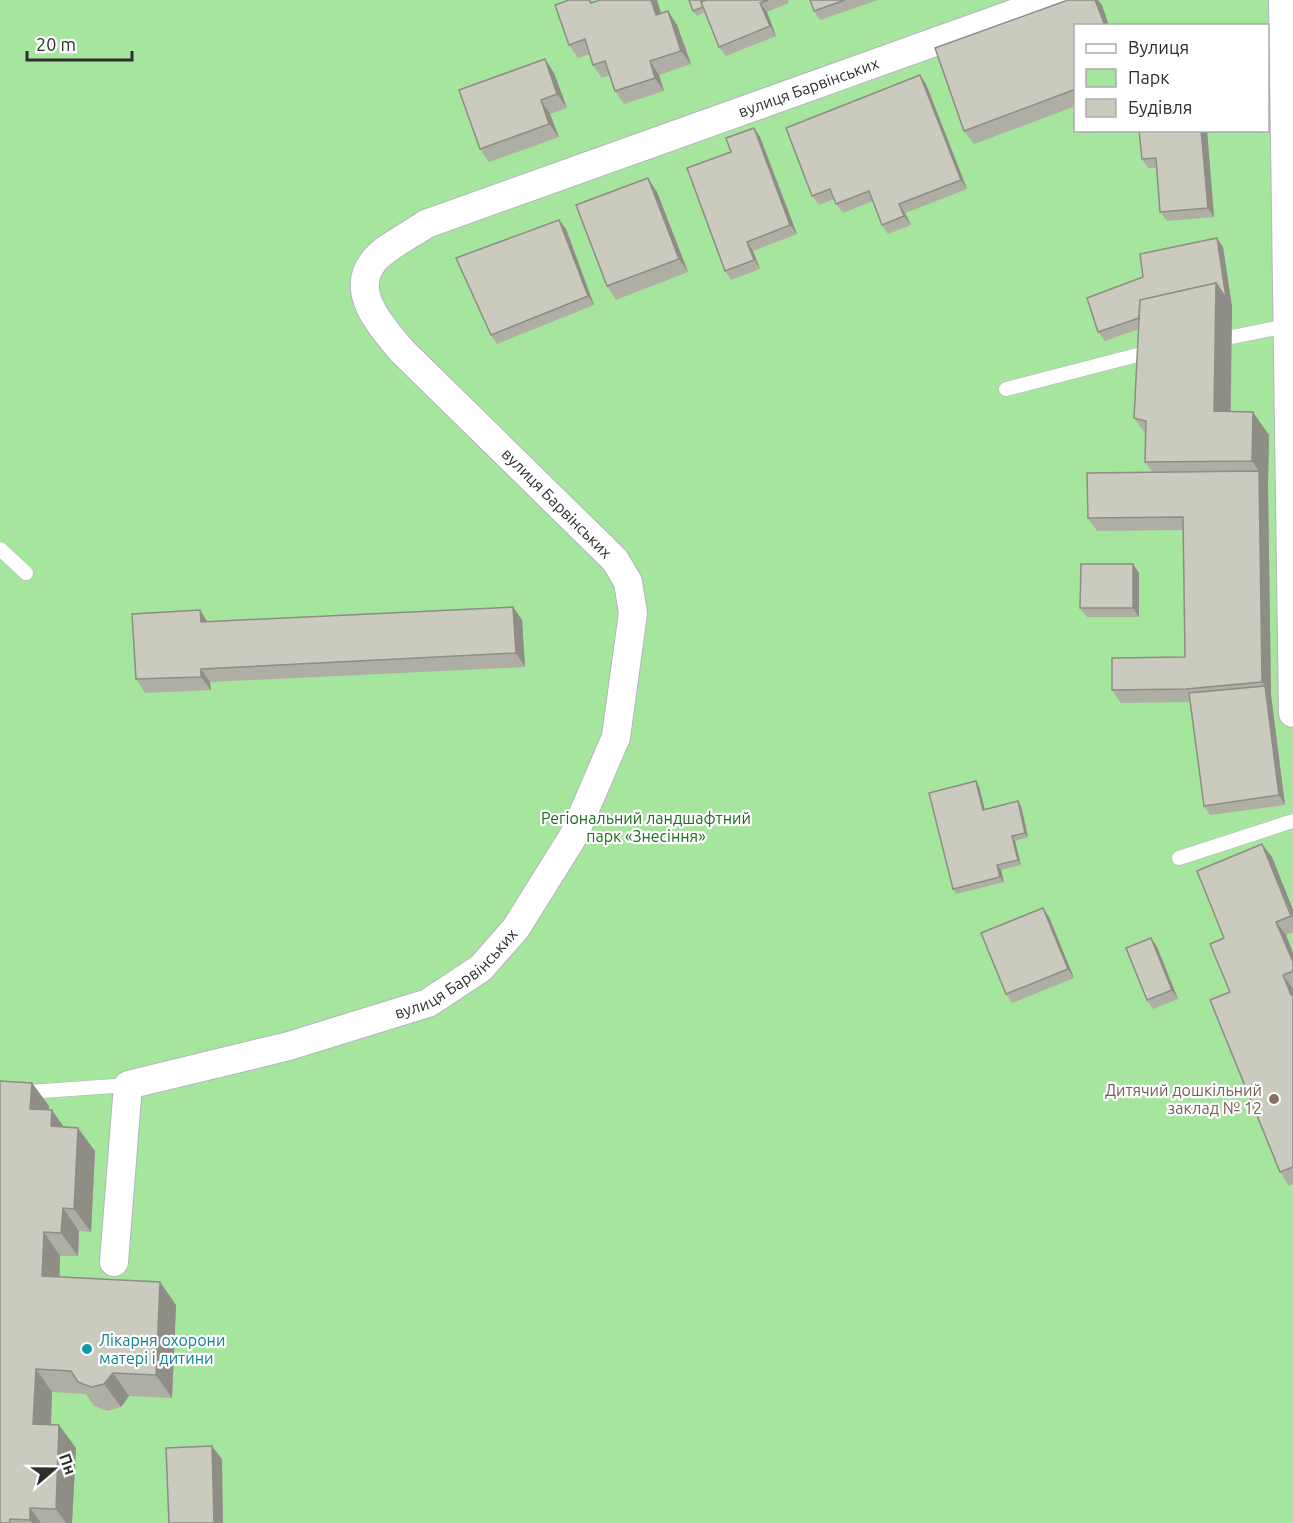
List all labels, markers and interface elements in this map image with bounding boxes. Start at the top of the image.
scale bar [27,24,132,62]
legend [1074,24,1269,132]
text: 20 m [36,34,76,54]
text: Вулиця [1128,37,1189,57]
street label: вулиця Барвінських [736,54,881,121]
text: Парк [1128,67,1169,87]
text: Будівля [1128,97,1193,117]
street label: вулиця Барвінських [498,444,616,562]
park label: Регіональний ландшафтний парк «Знесіння» [541,809,751,845]
street label: вулиця Барвінських [392,925,521,1022]
place label: Дитячий дошкільний заклад № 12 [1105,1081,1262,1117]
marker: Дитячий дошкільний заклад № 12 [1267,1092,1281,1106]
place label: Лікарня охорони матері і дитини [99,1331,225,1367]
marker: Лікарня охорони матері і дитини [80,1342,94,1356]
north arrow [24,1439,84,1499]
text: Пн [56,1451,80,1477]

